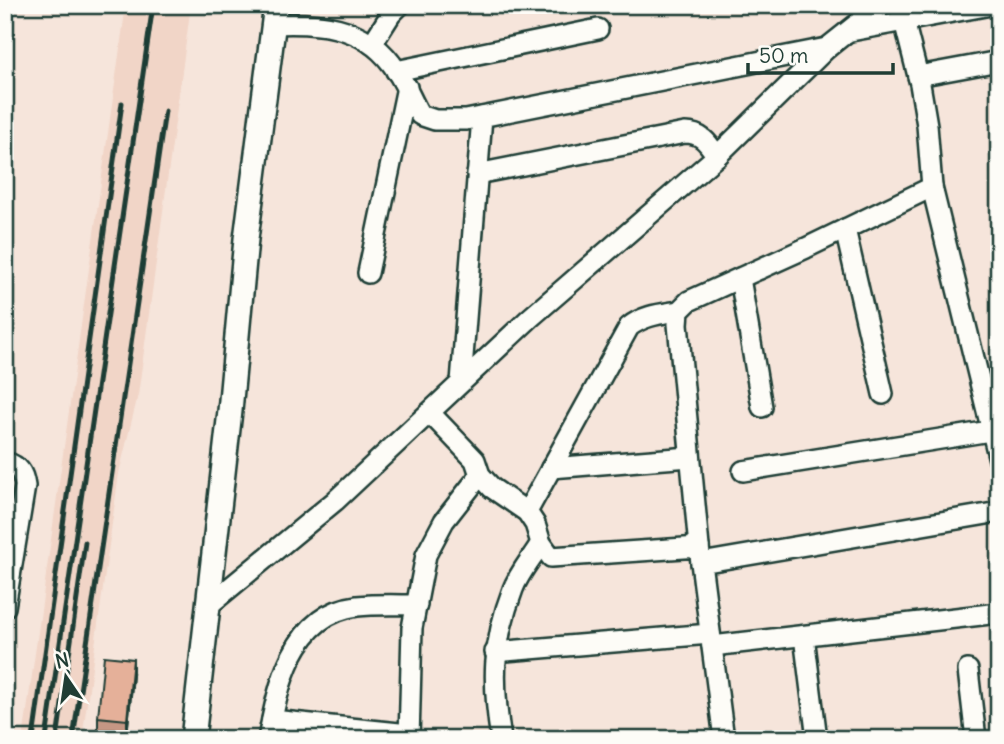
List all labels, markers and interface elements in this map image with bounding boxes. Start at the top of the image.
scale bar [748,32,894,76]
text: 50 m [759,42,808,69]
north arrow [32,642,102,712]
text: N [53,647,71,674]

